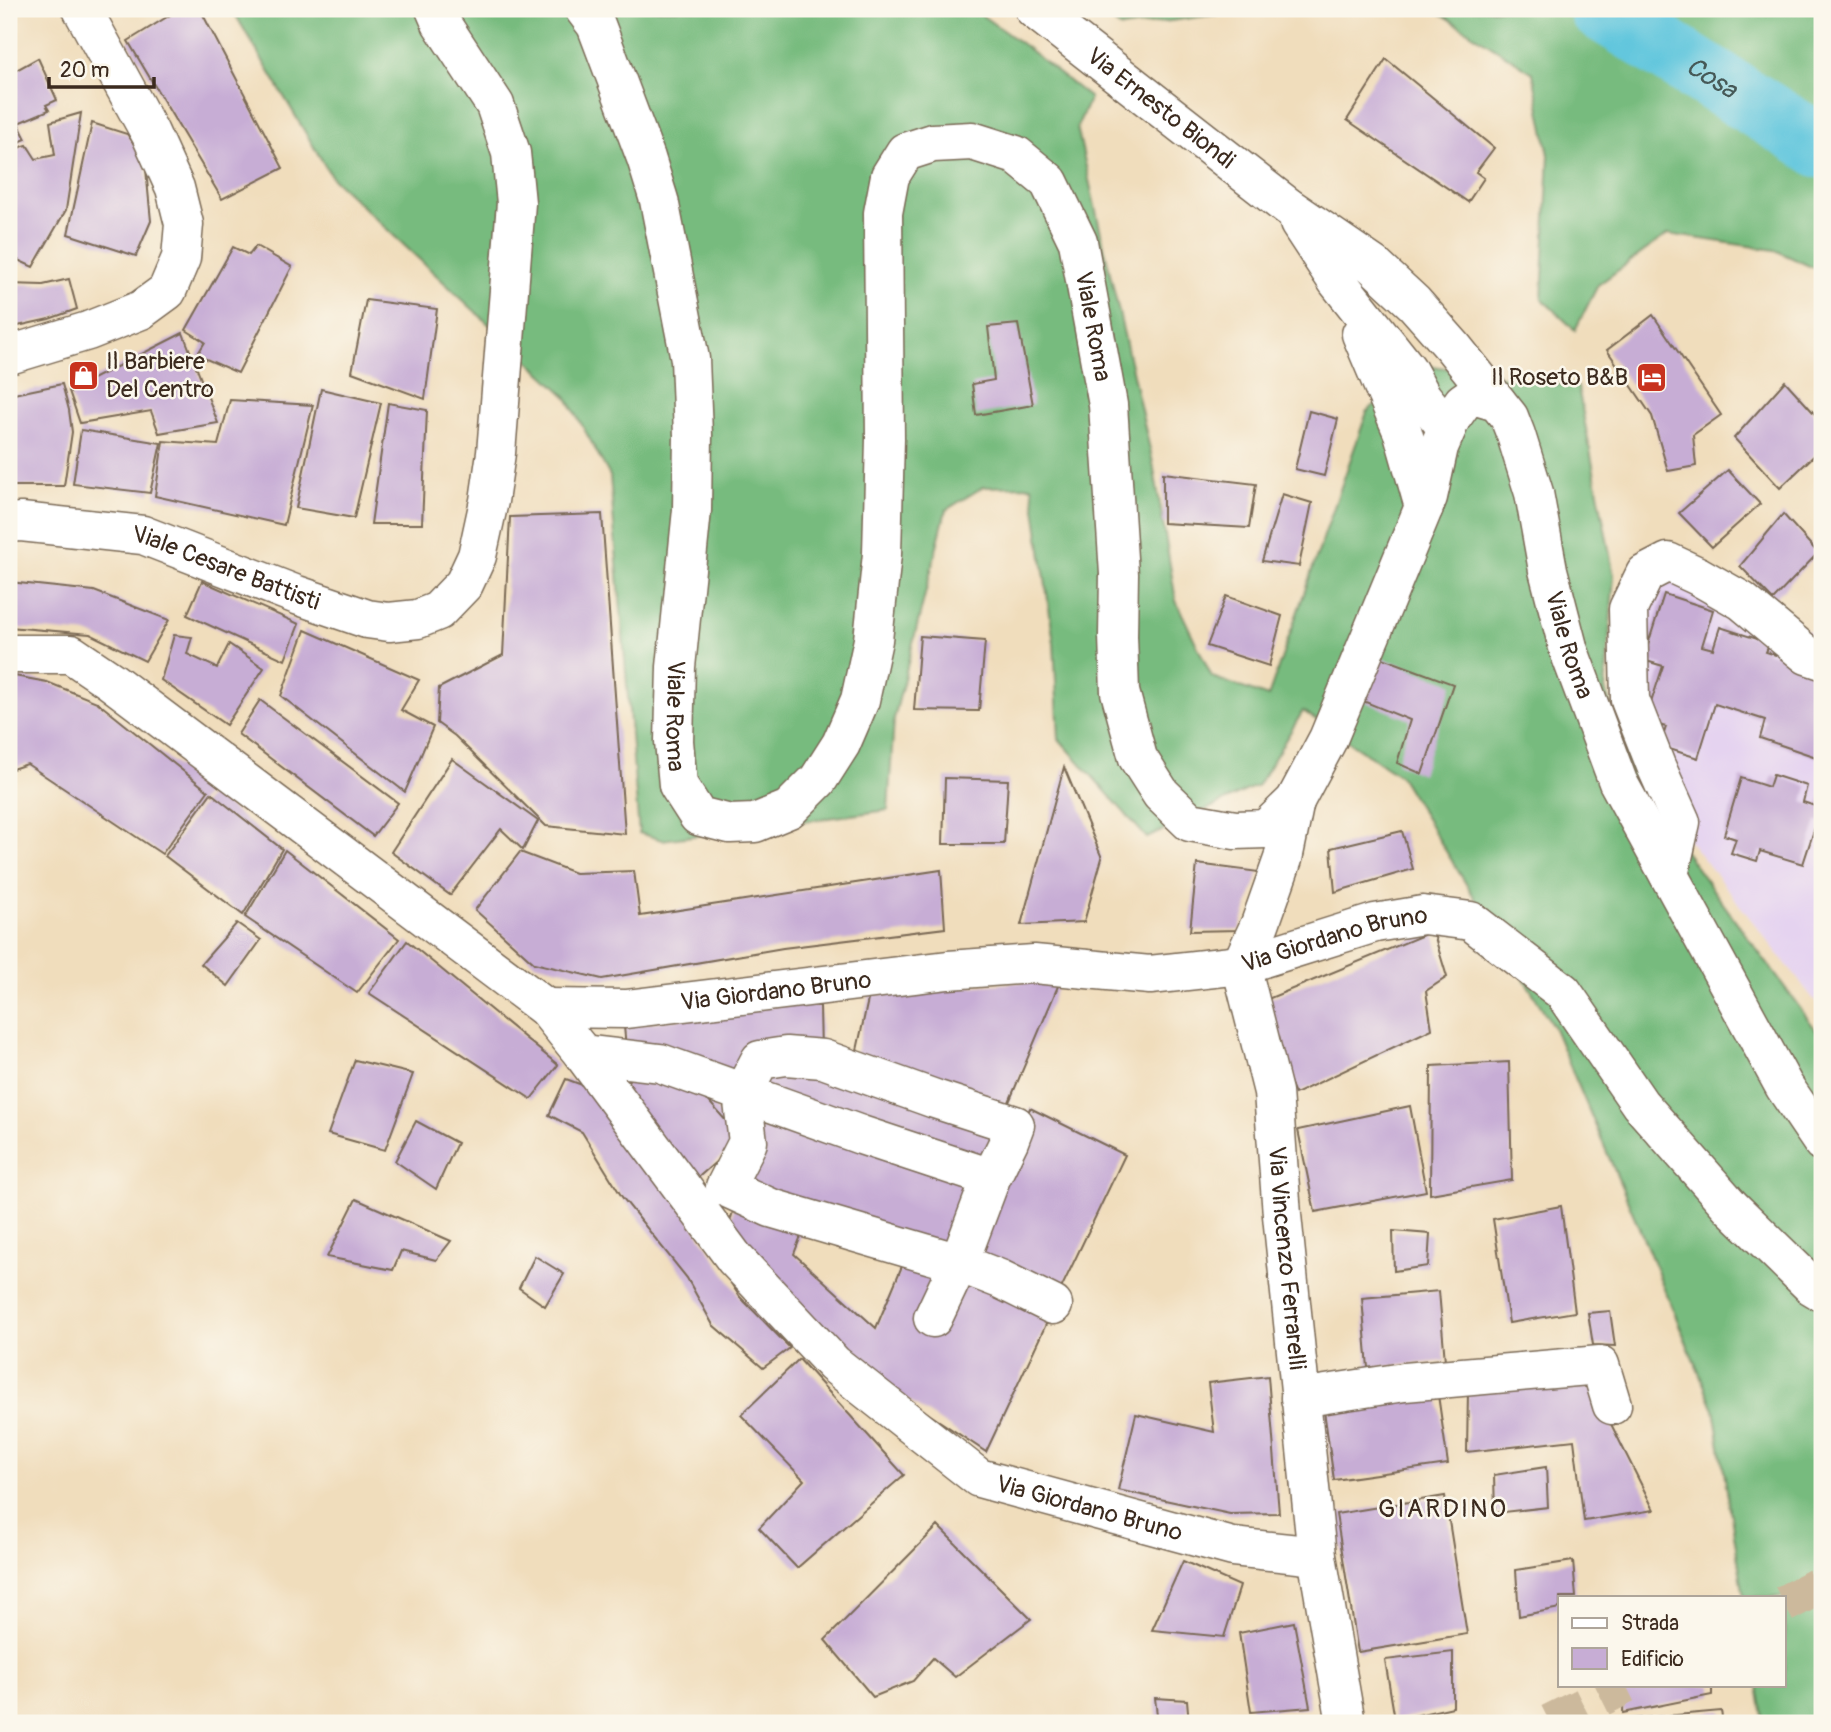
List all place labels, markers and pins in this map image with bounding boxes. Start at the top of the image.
place label: Il Barbiere Del Centro [106,347,214,404]
shop icon: Il Barbiere Del Centro [66,358,100,392]
hotel icon: Il Roseto B&B [1634,360,1668,394]
place label: Il Roseto B&B [1491,363,1628,392]

